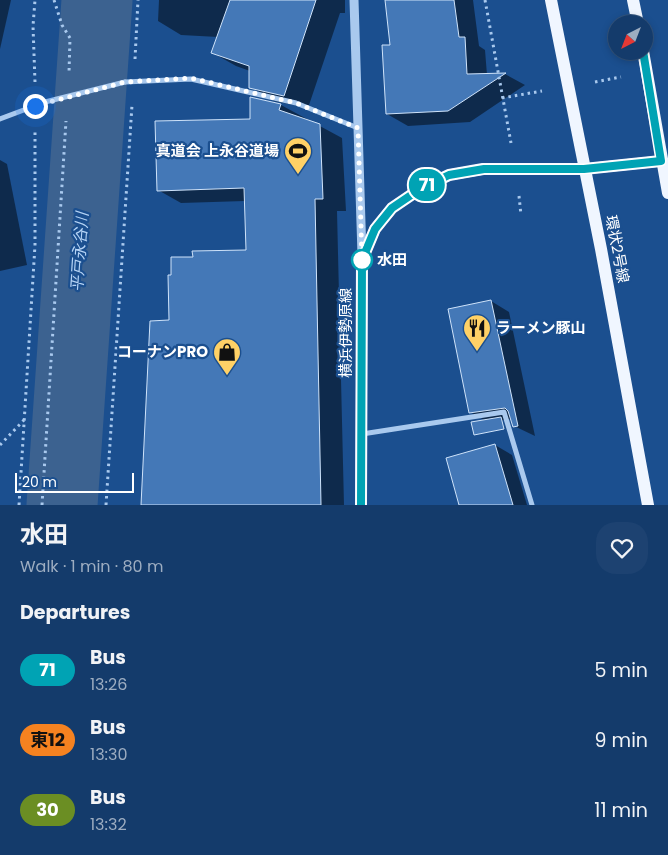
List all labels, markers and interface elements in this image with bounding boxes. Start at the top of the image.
north arrow [608,15,652,60]
map controls [608,15,653,60]
your location [23,94,48,119]
sports icon: 真道会 上永谷道場 [283,136,313,175]
place label: 真道会 上永谷道場 [156,140,279,161]
line badge: 71 [404,169,450,201]
text: 71 [419,172,435,197]
water label: 平戸永谷川 [65,209,94,293]
street label: 環状2号線 [601,213,634,285]
marker: 水田 [351,249,373,271]
place label: 水田 [377,249,407,270]
street label: 横浜伊勢原線 [335,288,356,378]
restaurant icon: ラーメン豚山 [462,313,492,352]
place label: ラーメン豚山 [496,317,585,338]
shop icon: コーナンPRO [212,337,242,376]
place label: コーナンPRO [117,341,208,362]
scale bar [15,470,134,493]
text: 20 m [22,472,57,492]
text: 水田 [20,518,68,551]
button: heart [596,522,648,574]
text: Walk · 1 min · 80 m [20,555,163,578]
text: Departures [20,599,130,626]
text: Bus [90,644,126,671]
text: 71 [39,657,56,682]
text: 5 min [595,657,648,684]
text: 13:26 [90,673,127,696]
text: Bus [90,714,126,741]
text: 東12 [30,727,65,752]
text: 9 min [595,727,648,754]
text: 13:30 [90,743,127,766]
text: Bus [90,784,126,811]
text: 30 [36,797,59,822]
text: 11 min [594,797,648,824]
text: 13:32 [90,813,127,836]

